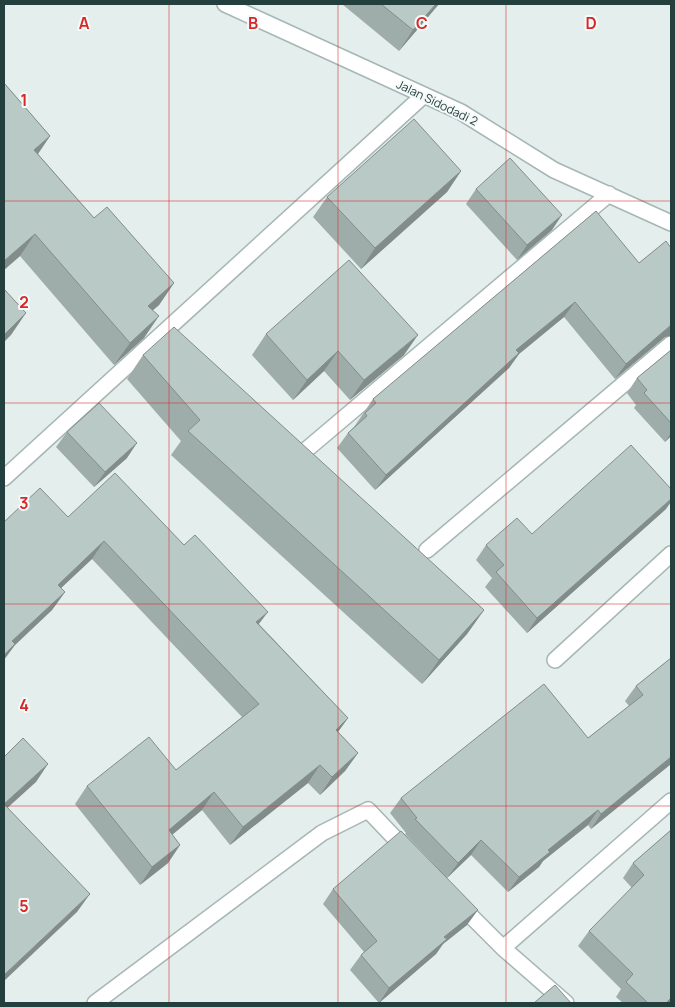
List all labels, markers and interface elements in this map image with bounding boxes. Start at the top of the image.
text: A [79,12,90,34]
text: B [248,12,258,34]
text: C [416,12,428,34]
text: D [585,12,597,34]
street label: Jalan Sidodadi 2 [394,75,481,130]
text: 1 [20,89,28,111]
text: 2 [19,291,29,313]
text: 3 [19,492,29,514]
text: 4 [19,694,29,716]
text: 5 [19,895,29,917]

